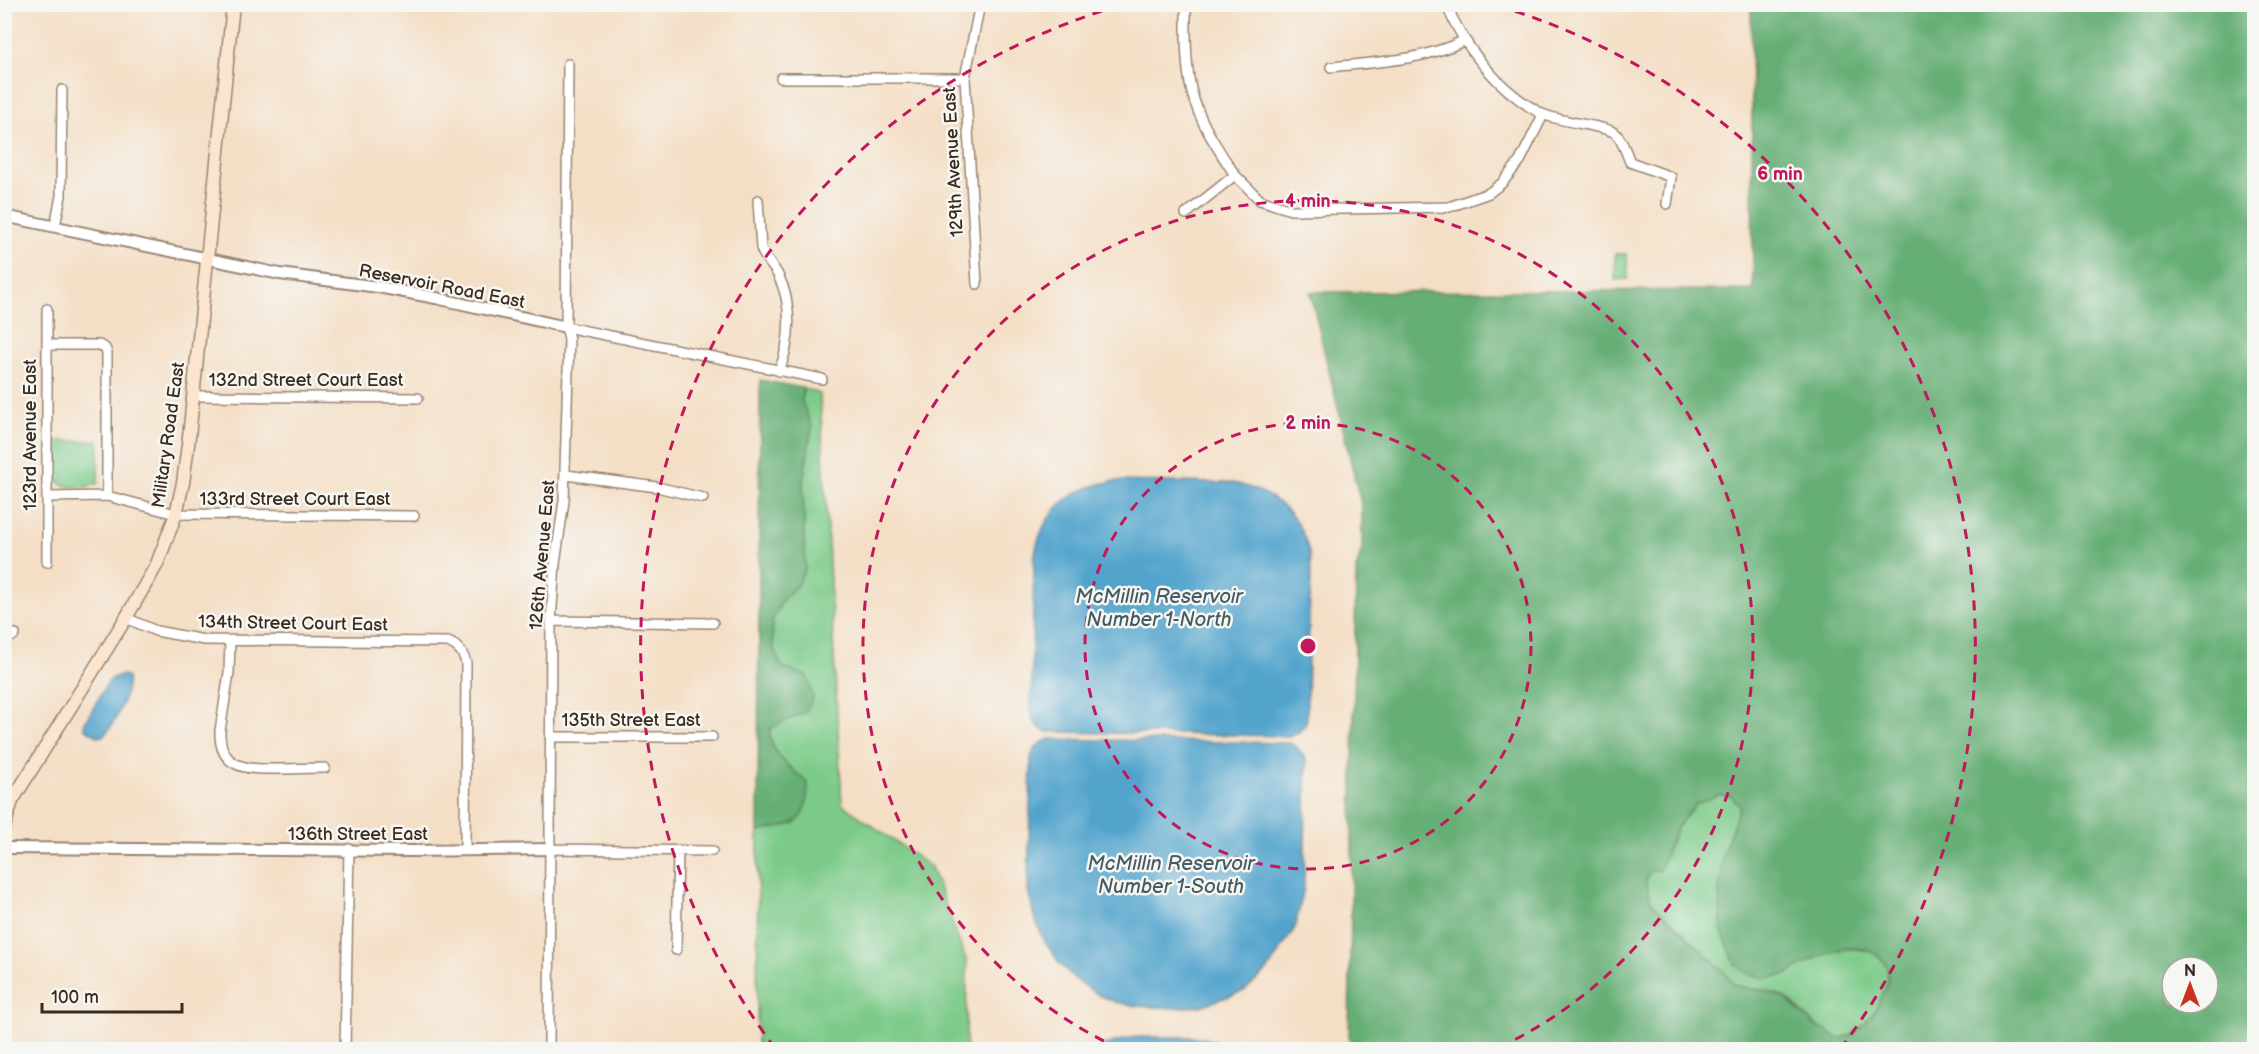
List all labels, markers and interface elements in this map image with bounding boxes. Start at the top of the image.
street label: 129th Avenue East [939,86,968,237]
text: 6 min [1757,164,1803,185]
text: 4 min [1285,191,1331,212]
street label: Reservoir Road East [357,260,527,313]
street label: 123rd Avenue East [20,359,41,511]
street label: Military Road East [148,360,189,509]
street label: 132nd Street Court East [209,370,404,391]
text: 2 min [1285,413,1331,434]
street label: 126th Avenue East [525,479,560,631]
street label: 133rd Street Court East [200,489,391,510]
water label: McMillin Reservoir Number 1-North [1075,585,1244,632]
street label: 134th Street Court East [198,611,388,636]
centre of rings [1298,636,1318,656]
street label: 135th Street East [561,710,701,731]
street label: 136th Street East [288,824,428,845]
water label: McMillin Reservoir Number 1-South [1087,852,1256,899]
north arrow [2160,955,2220,1015]
text: N [2184,962,2196,981]
scale bar [42,976,182,1014]
text: 100 m [51,987,99,1008]

